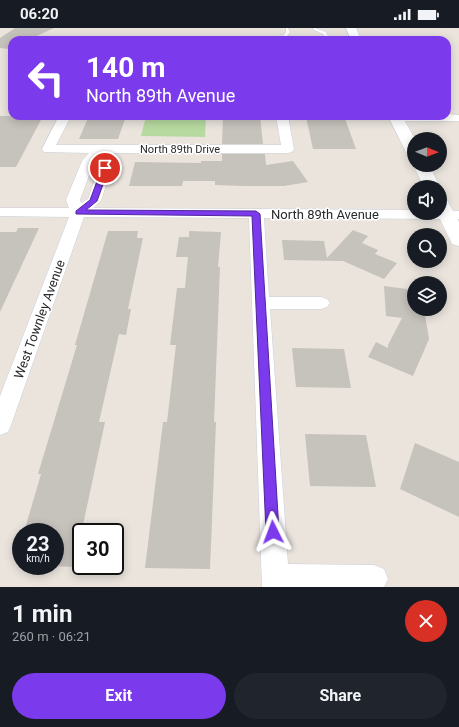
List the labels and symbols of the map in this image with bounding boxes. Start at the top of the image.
north arrow [407,132,447,172]
street label: North 89th Drive [140,143,220,156]
pin [88,151,122,185]
street label: North 89th Avenue [271,207,379,222]
street label: West Townley Avenue [11,258,68,381]
position arrow [252,511,294,553]
speed limit sign: 30 [72,523,124,575]

